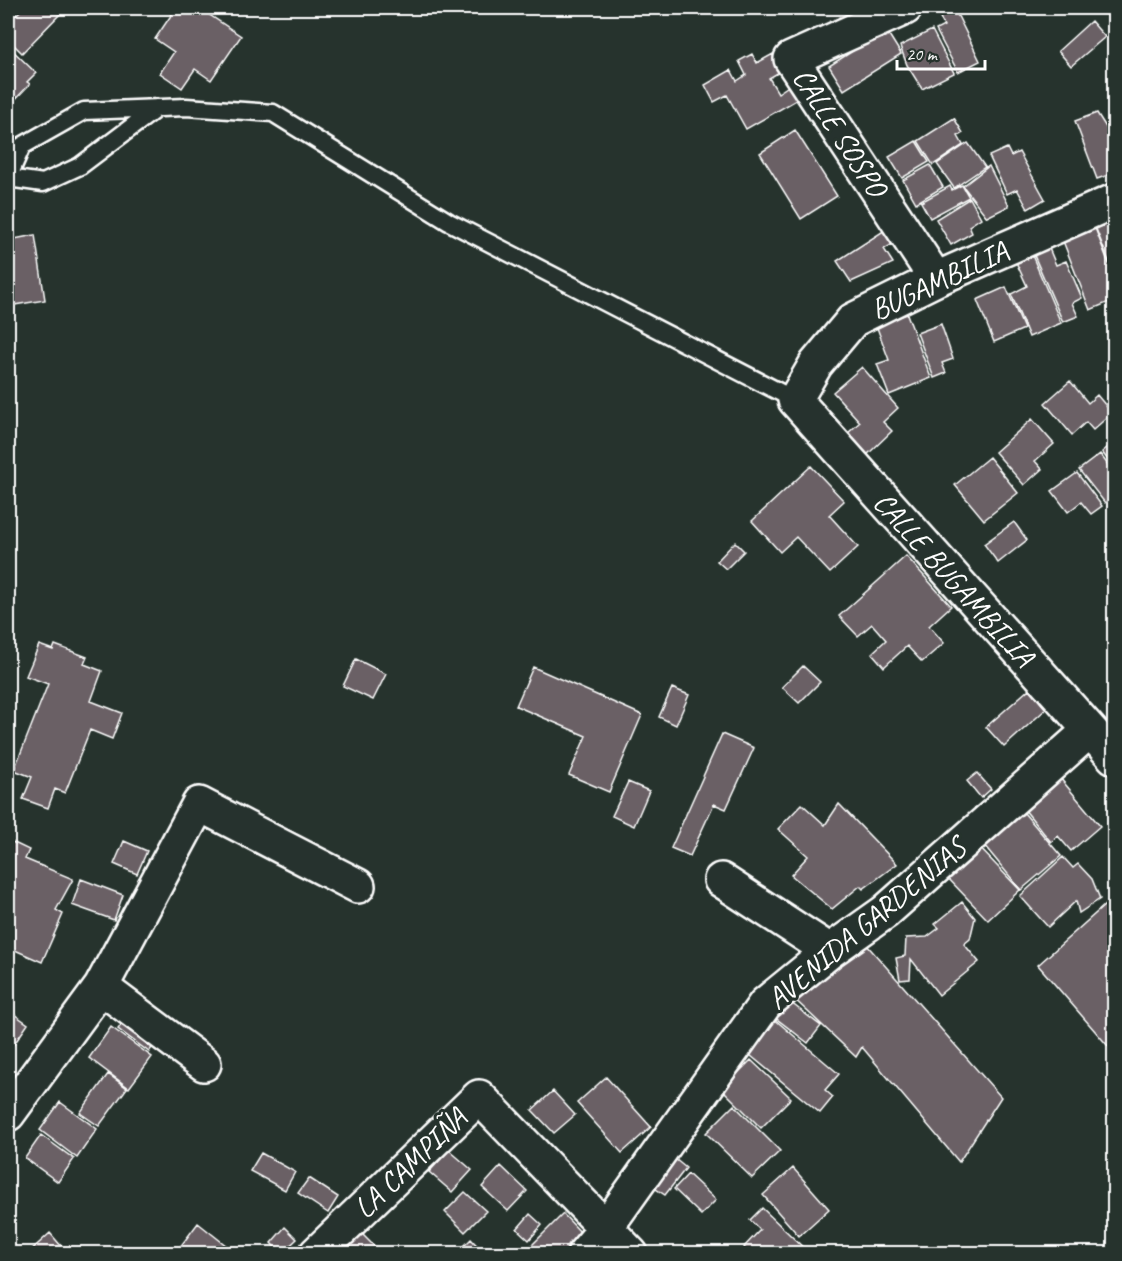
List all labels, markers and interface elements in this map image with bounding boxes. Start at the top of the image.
scale bar [897,33,986,71]
text: 20 m [906,43,939,65]
street label: CALLE SOSPO [784,60,897,206]
street label: BUGAMBILIA [864,231,1015,328]
street label: CALLE BUGAMBILIA [865,484,1044,676]
street label: AVENIDA GARDENIAS [759,826,976,1017]
street label: LA CAMPIÑA [345,1098,476,1226]

